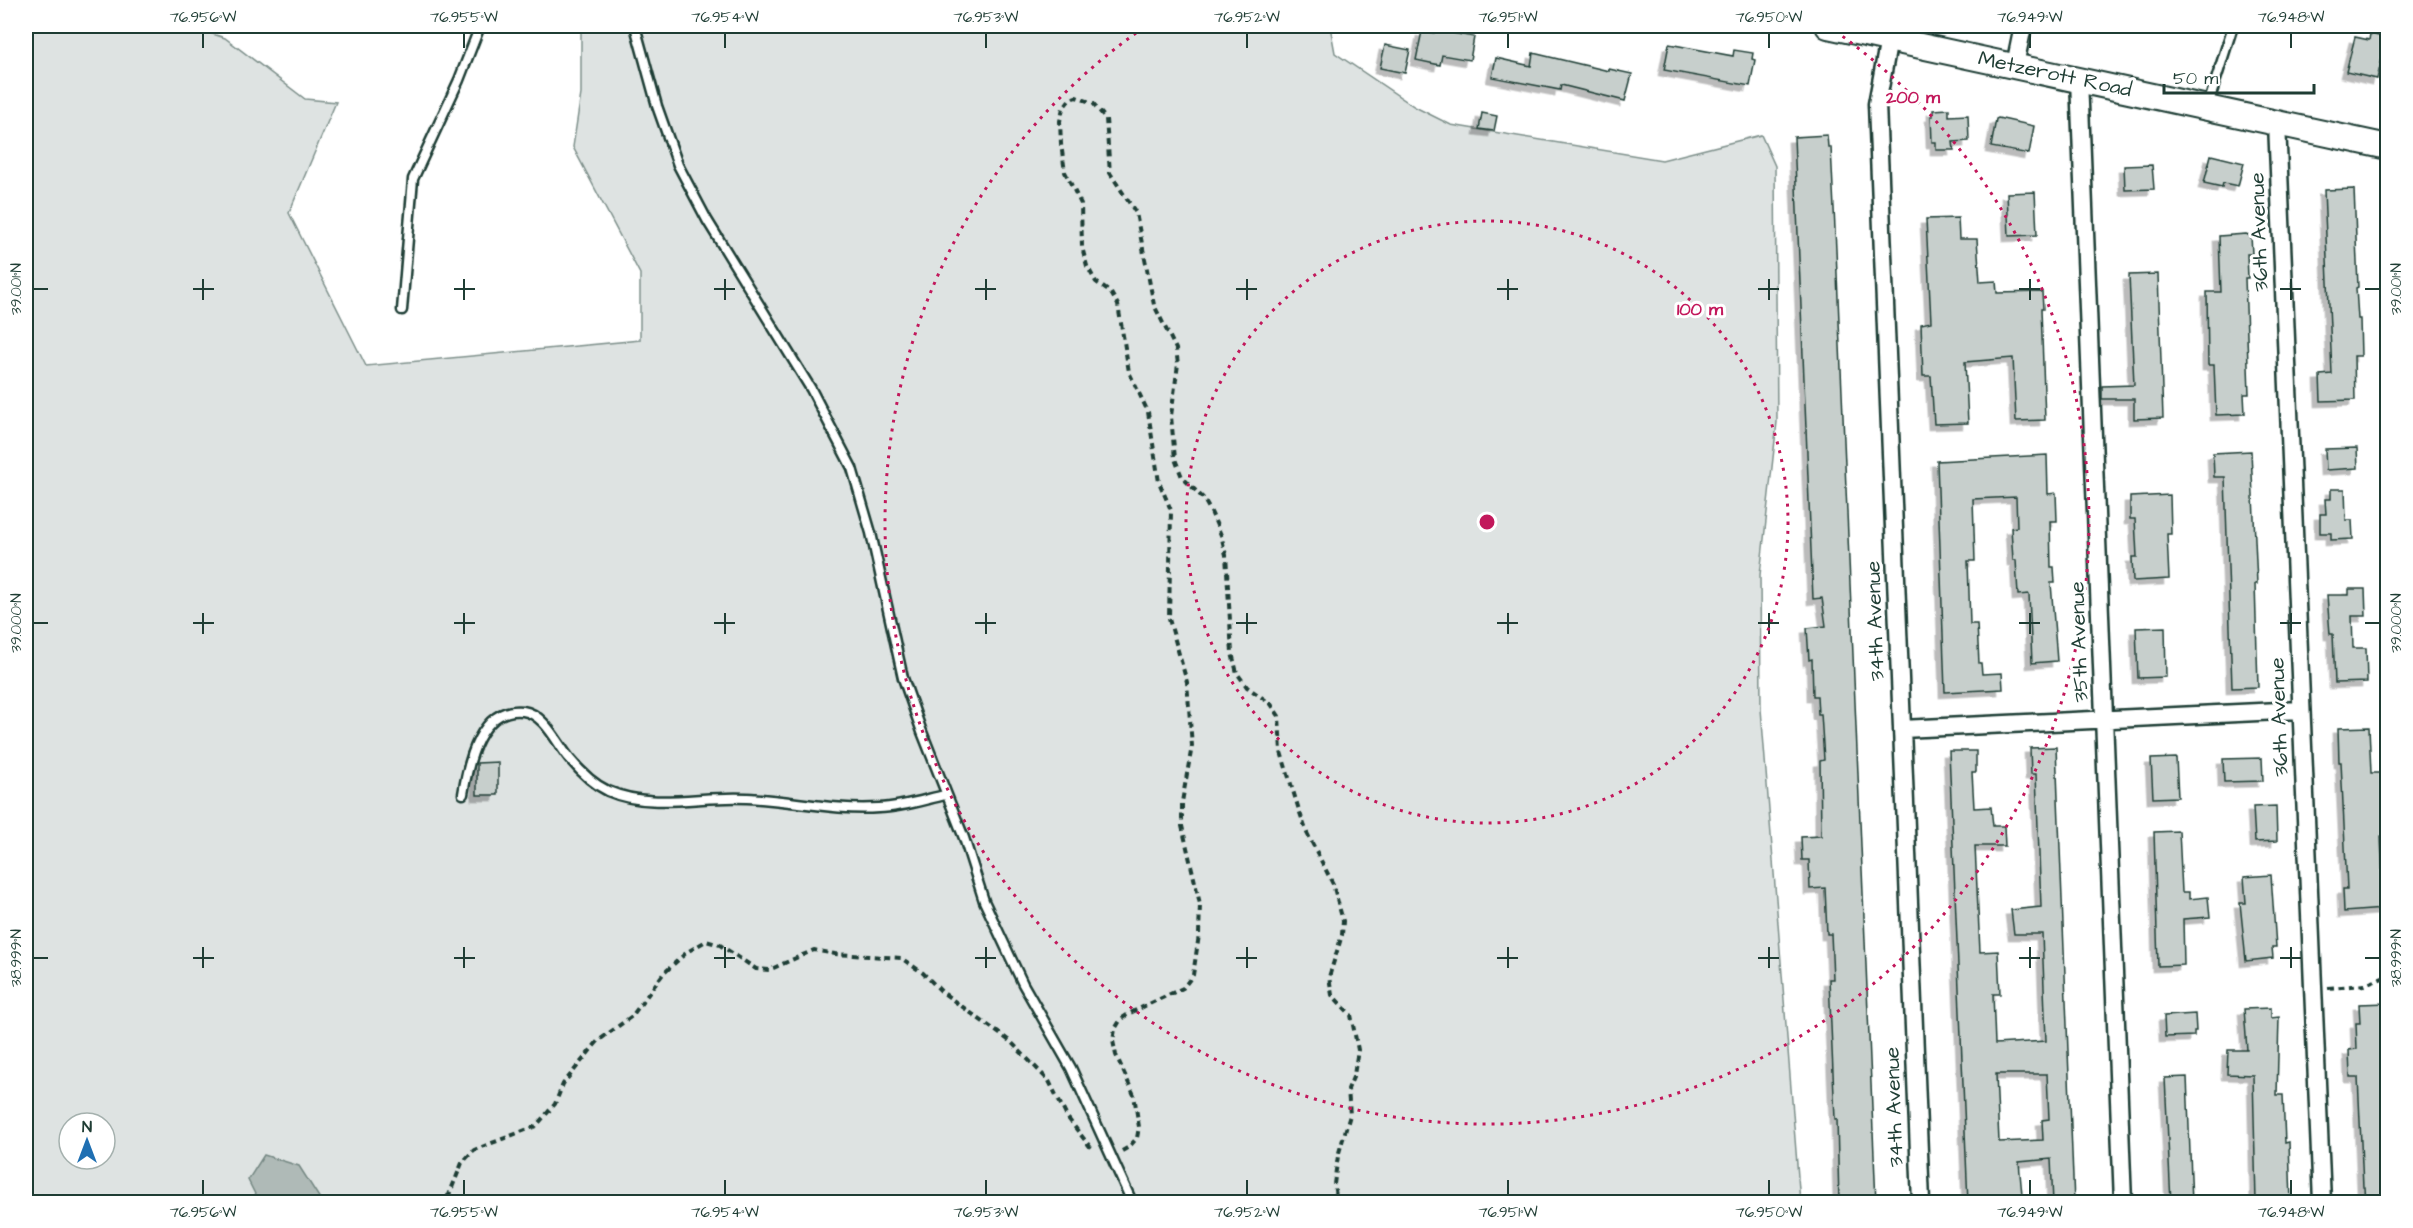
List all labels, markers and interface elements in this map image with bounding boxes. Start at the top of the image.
text: 76.956°W [170,7,236,28]
text: 76.955°W [430,7,498,28]
text: 76.954°W [691,7,759,28]
text: 76.953°W [954,7,1018,28]
text: 76.952°W [1214,7,1280,28]
text: 76.951°W [1478,7,1538,28]
text: 76.950°W [1736,7,1802,28]
text: 76.949°W [1997,7,2063,28]
text: 76.948°W [2258,7,2324,28]
street label: Metzerott Road [1976,44,2135,104]
scale bar [2164,57,2314,95]
text: 50 m [2173,66,2218,91]
text: 200 m [1885,85,1941,110]
street label: 36th Avenue [2242,172,2276,292]
text: 39.001°N [6,263,27,315]
text: 39.001°N [2386,263,2407,315]
text: 100 m [1677,297,1724,322]
centre of rings [1477,512,1497,532]
street label: 34th Avenue [1858,560,1892,682]
street label: 35th Avenue [2062,581,2096,703]
text: 39.000°N [6,593,27,653]
text: 39.000°N [2386,593,2407,653]
street label: 36th Avenue [2262,657,2296,777]
text: 38.999°N [6,929,27,987]
text: 38.999°N [2386,929,2407,987]
street label: 34th Avenue [1877,1046,1911,1168]
north arrow [57,1111,117,1171]
text: N [82,1116,92,1138]
text: 76.956°W [170,1202,236,1223]
text: 76.955°W [430,1202,498,1223]
text: 76.954°W [691,1202,759,1223]
text: 76.953°W [954,1202,1018,1223]
text: 76.952°W [1214,1202,1280,1223]
text: 76.951°W [1478,1202,1538,1223]
text: 76.950°W [1736,1202,1802,1223]
text: 76.949°W [1997,1202,2063,1223]
text: 76.948°W [2258,1202,2324,1223]

